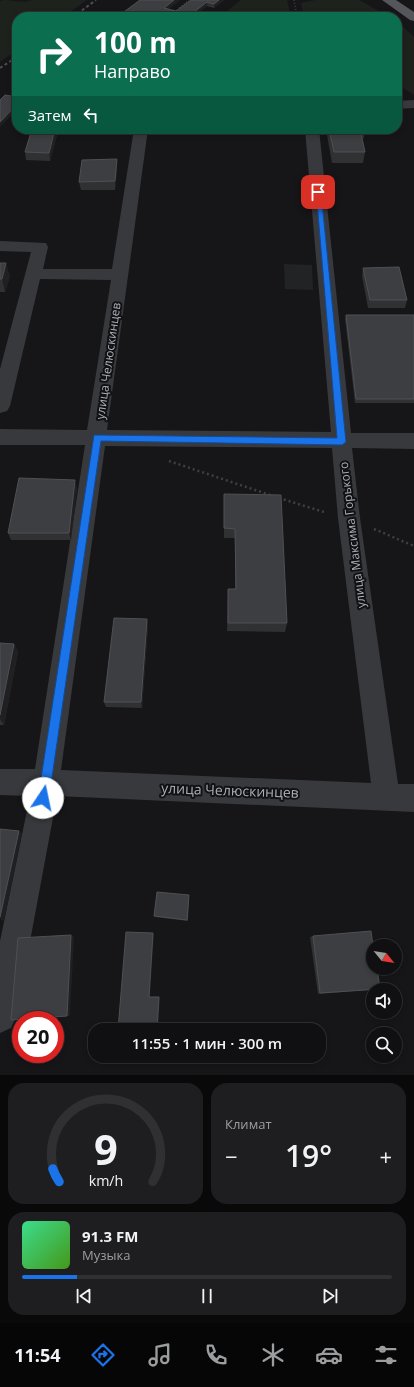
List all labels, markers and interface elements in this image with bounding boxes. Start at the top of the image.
text: 100 m [94,23,177,61]
icon: right [28,28,80,80]
text: Направо [94,59,171,83]
icon: left [80,104,102,126]
text: Затем [28,105,72,125]
pin [301,175,335,209]
icon: arrive [307,181,329,203]
street label: улица Челюскинцев [91,301,125,421]
street label: улица Максима Горького [335,461,369,609]
position arrow [22,777,64,819]
street label: улица Челюскинцев [161,778,299,802]
north arrow [366,939,402,975]
map controls [366,939,402,1063]
button: sound [366,983,402,1019]
speed limit sign: 20 [12,1011,64,1063]
button: search [366,1027,402,1063]
text: 11:55 · 1 мин · 300 m [132,1033,282,1053]
text: Климат [225,1115,272,1133]
text: 9 [94,1120,117,1176]
text: 19° [285,1135,332,1176]
text: − [225,1141,238,1171]
text: + [379,1141,392,1171]
text: km/h [88,1170,123,1189]
text: 91.3 FM [82,1226,138,1246]
text: Музыка [82,1246,130,1264]
icon: previous [73,1285,95,1307]
icon: pause [196,1285,218,1307]
icon: next [319,1285,341,1307]
icon: directions [89,1341,117,1369]
icon: music [146,1341,174,1369]
icon: phone [202,1341,230,1369]
icon: climate [259,1341,287,1369]
icon: car [315,1341,343,1369]
icon: filters [372,1341,400,1369]
text: 11:54 [14,1343,61,1367]

